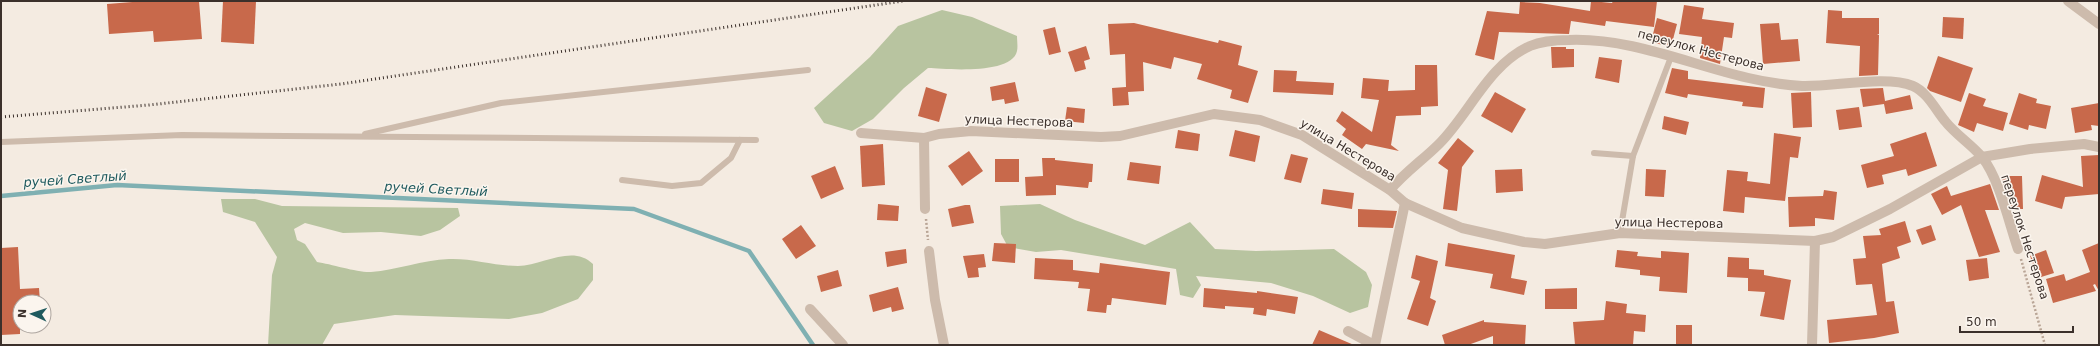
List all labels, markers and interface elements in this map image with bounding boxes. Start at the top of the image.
street label: переулок Нестерова [1636,26,1766,74]
street label: улица Нестерова [964,112,1074,130]
street label: улица Нестерова [1298,116,1398,184]
water label: ручей Светлый [22,168,127,190]
street label: переулок Нестерова [1998,173,2052,301]
water label: ручей Светлый [383,179,488,199]
street label: улица Нестерова [1615,215,1723,231]
north arrow [12,294,52,334]
scale bar [1960,308,2073,334]
text: N [16,309,29,318]
text: 50 m [1966,315,1997,329]

